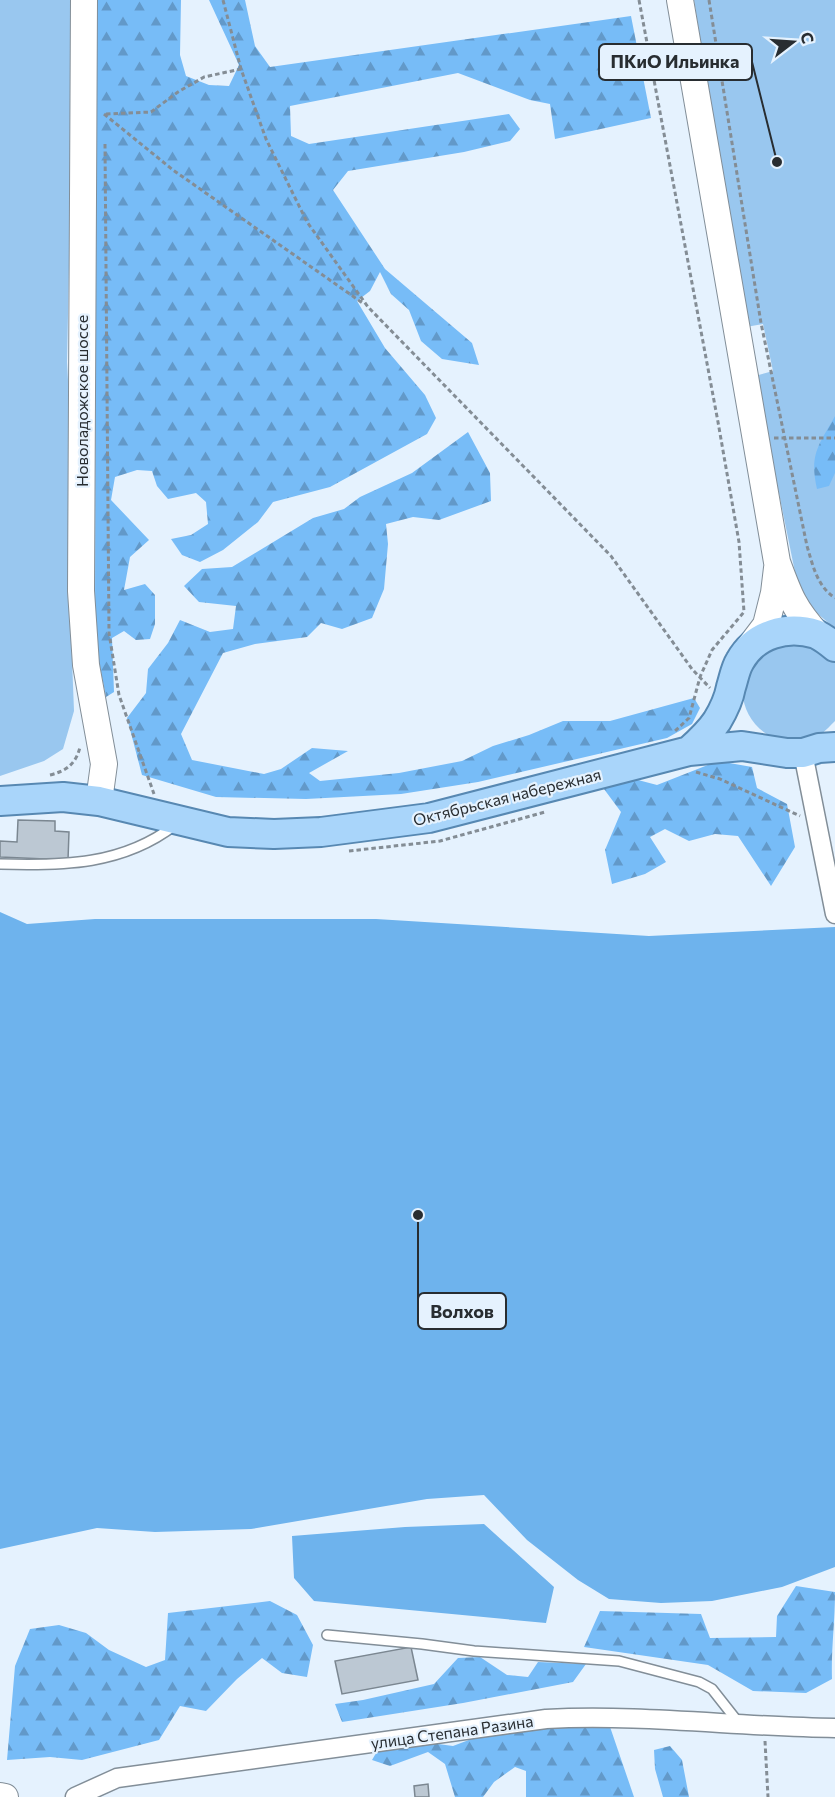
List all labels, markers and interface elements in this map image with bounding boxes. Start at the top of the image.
north arrow [763,12,823,72]
text: С [797,29,819,46]
callout: ПКиО Ильинка [599,44,752,80]
text: ПКиО Ильинка [610,50,740,72]
street label: Новоладожское шоссе [72,315,91,487]
street label: Октябрьская набережная [411,764,603,829]
callout: Волхов [418,1293,506,1329]
text: Волхов [430,1300,494,1322]
street label: улица Степана Разина [369,1711,534,1752]

